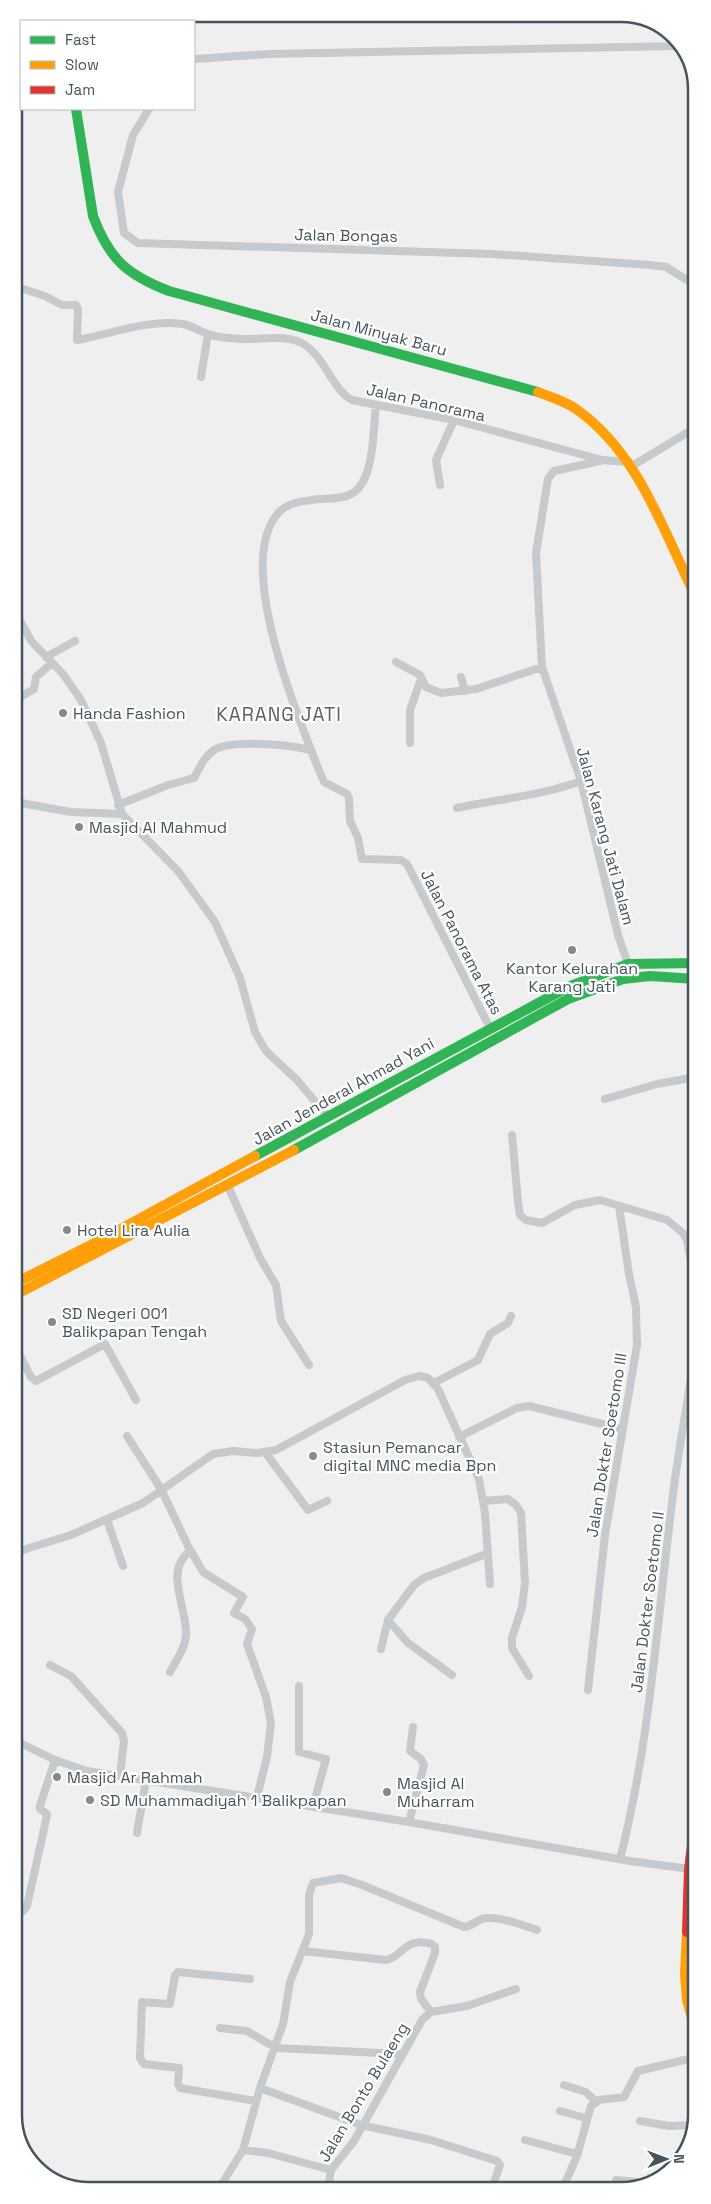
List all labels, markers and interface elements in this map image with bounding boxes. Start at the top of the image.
legend [20,20,195,110]
text: Fast [65,30,96,49]
text: Slow [65,55,99,74]
text: Jam [65,80,95,99]
street label: Jalan Bongas [294,224,398,247]
street label: Jalan Minyak Baru [308,304,449,361]
street label: Jalan Panorama [364,379,487,426]
district label: KARANG JATI [216,702,342,727]
place label: Handa Fashion [73,703,186,724]
marker: Handa Fashion [57,707,69,719]
street label: Jalan Karang Jati Dalam [572,745,639,927]
place label: Masjid Al Mahmud [89,817,227,838]
marker: Masjid Al Mahmud [73,821,85,833]
street label: Jalan Panorama Atas [416,866,507,1018]
marker: Kantor Kelurahan Karang Jati [566,944,578,956]
place label: Kantor Kelurahan Karang Jati [506,958,638,997]
street label: Jalan Jenderal Ahmad Yani [249,1033,438,1150]
place label: Hotel Lira Aulia [77,1220,190,1241]
marker: Hotel Lira Aulia [61,1224,73,1236]
place label: SD Negeri 001 Balikpapan Tengah [62,1303,207,1342]
marker: SD Negeri 001 Balikpapan Tengah [46,1316,58,1328]
street label: Jalan Dokter Soetomo III [582,1351,631,1539]
place label: Stasiun Pemancar digital MNC media Bpn [323,1437,496,1476]
marker: Stasiun Pemancar digital MNC media Bpn [307,1450,319,1462]
street label: Jalan Dokter Soetomo II [626,1510,669,1694]
place label: Masjid Ar Rahmah [67,1767,203,1788]
marker: Masjid Ar Rahmah [51,1771,63,1783]
place label: Masjid Al Muharram [397,1773,474,1812]
marker: Masjid Al Muharram [381,1786,393,1798]
place label: SD Muhammadiyah 1 Balikpapan [100,1790,347,1811]
marker: SD Muhammadiyah 1 Balikpapan [84,1794,96,1806]
street label: Jalan Bonto Bulaeng [313,2019,413,2166]
north arrow [641,2134,691,2184]
text: N [670,2154,688,2164]

